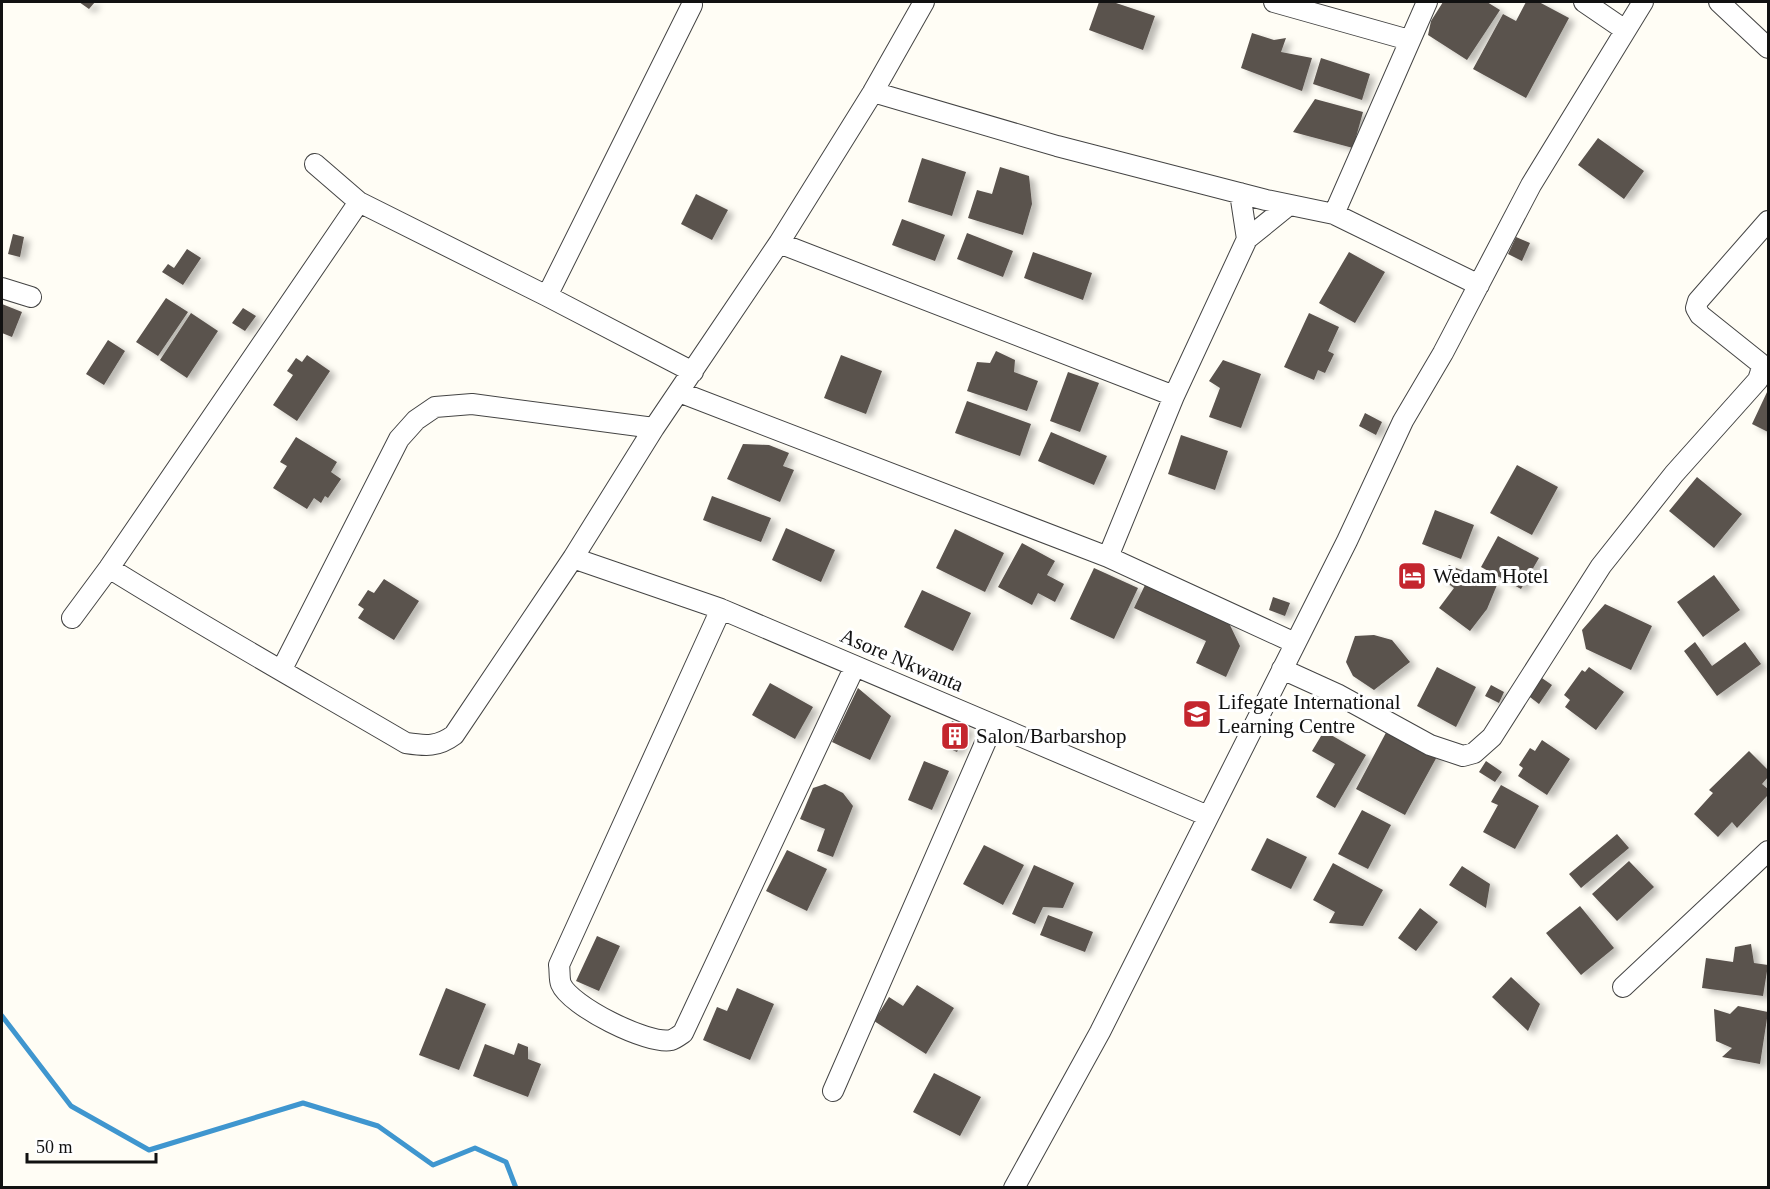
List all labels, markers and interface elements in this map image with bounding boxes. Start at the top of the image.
hotel icon: Wedam Hotel [1396,560,1428,592]
place label: Wedam Hotel [1433,564,1549,588]
street label: Asore Nkwanta [837,623,968,697]
place label: Lifegate International Learning Centre [1218,690,1401,738]
school or university icon: Lifegate International Learning Centre [1181,698,1213,730]
building icon: Salon/Barbarshop [939,720,971,752]
place label: Salon/Barbarshop [976,724,1126,748]
scale bar [27,1126,156,1164]
text: 50 m [36,1137,73,1157]

